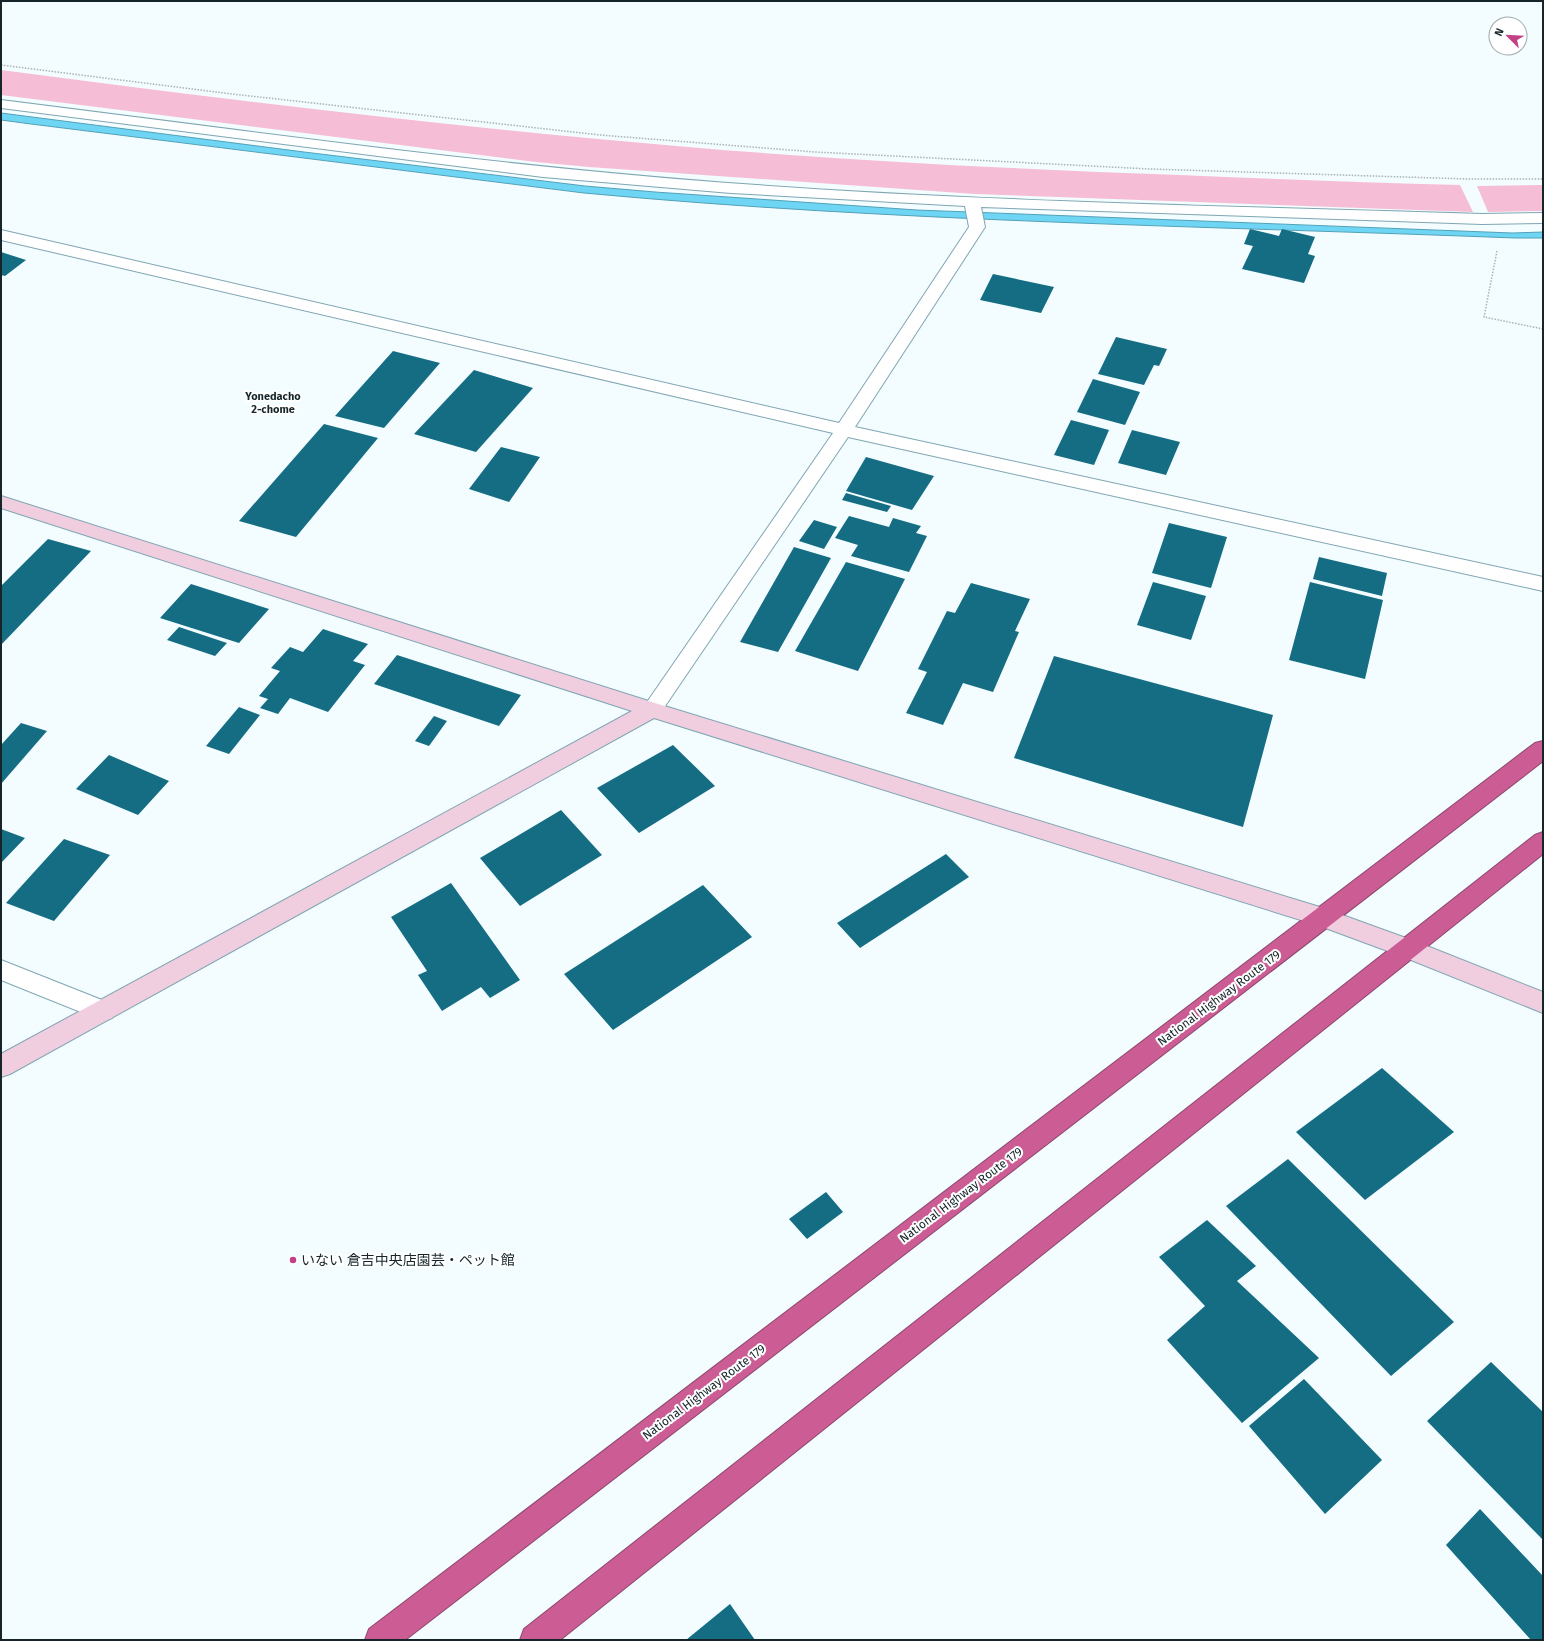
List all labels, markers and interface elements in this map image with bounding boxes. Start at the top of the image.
north arrow [1488,16,1528,56]
text: N [1492,26,1507,38]
district label: Yonedacho 2-chome [244,390,301,416]
street label: National Highway Route 179 [1155,947,1283,1049]
street label: National Highway Route 179 [897,1144,1025,1246]
place label: いない 倉吉中央店園芸・ペット館 [301,1252,515,1269]
marker: いない 倉吉中央店園芸・ペット館 [288,1255,298,1265]
street label: National Highway Route 179 [640,1341,768,1443]

